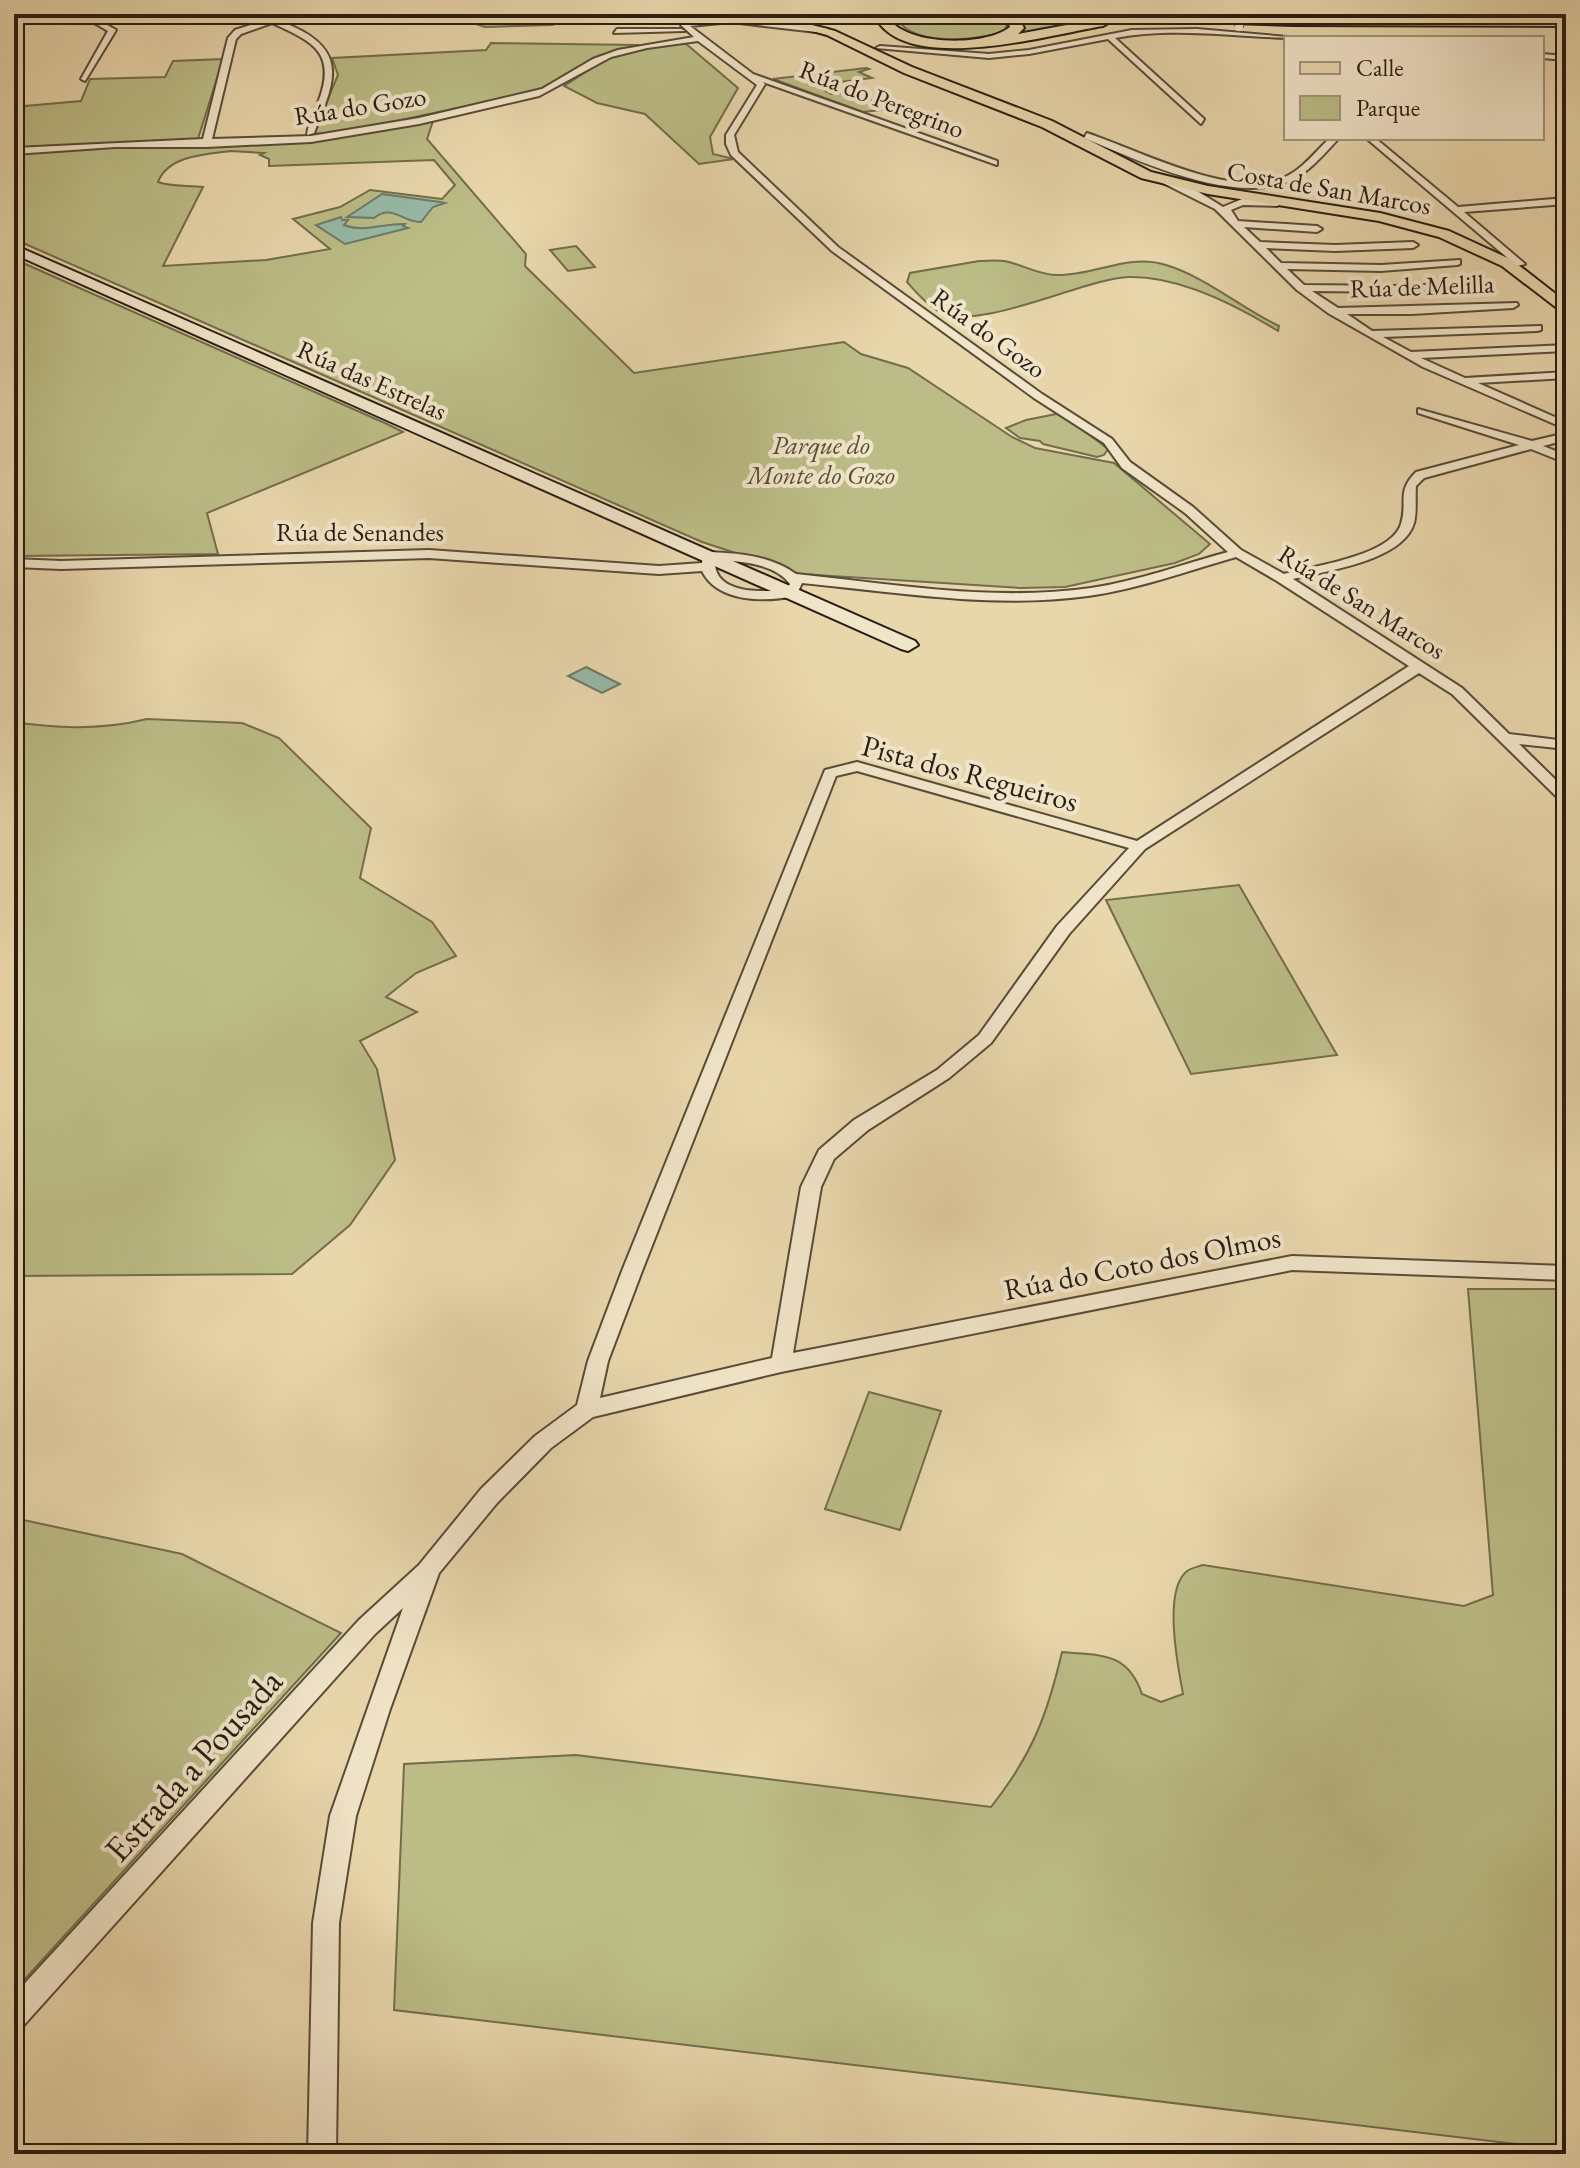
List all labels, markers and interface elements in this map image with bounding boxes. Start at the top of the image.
legend [1284,36,1544,140]
street label: Rúa do Peregrino [795,52,969,146]
text: Calle [1356,52,1404,83]
street label: Rúa do Gozo [292,79,428,133]
text: Parque [1356,92,1420,123]
street label: Costa de San Marcos [1224,153,1434,223]
street label: Rúa de Melilla [1349,266,1496,306]
street label: Rúa do Gozo [925,280,1053,386]
street label: Rúa das Estrelas [292,332,452,428]
park label: Parque do Monte do Gozo [745,428,895,492]
street label: Rúa de Senandes [276,515,444,549]
street label: Rúa de San Marcos [1272,537,1452,667]
street label: Pista dos Regueiros [858,725,1082,821]
street label: Rúa do Coto dos Olmos [1000,1217,1284,1309]
street label: Estrada a Pousada [94,1658,293,1872]

